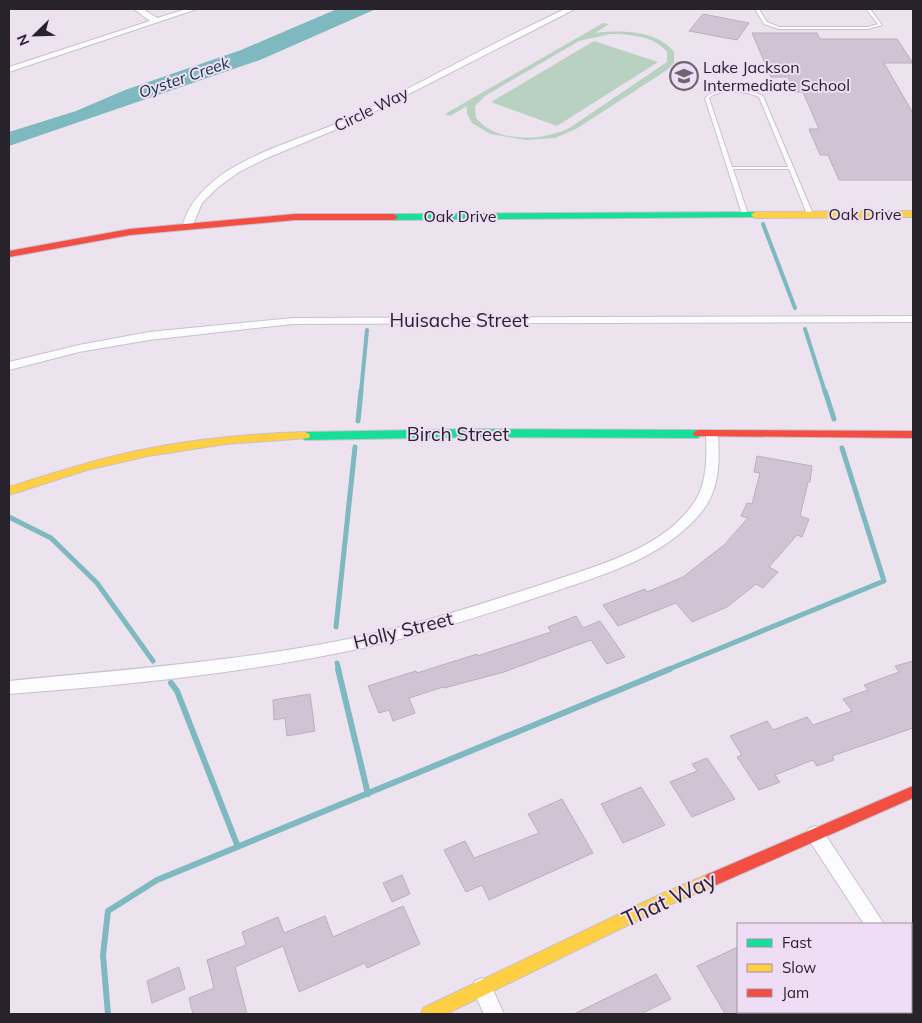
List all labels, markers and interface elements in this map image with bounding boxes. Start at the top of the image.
north arrow [10,10,60,60]
text: N [13,32,33,48]
water label: Oyster Creek [136,52,233,102]
place label: Lake Jackson Intermediate School [703,57,850,95]
school or university icon: Lake Jackson Intermediate School [669,61,699,91]
street label: Circle Way [331,82,412,136]
street label: Oak Drive [828,204,902,224]
street label: Oak Drive [423,206,497,226]
street label: Huisache Street [389,308,529,332]
street label: Birch Street [407,422,509,446]
street label: Holly Street [351,606,456,654]
street label: That Way [617,865,721,933]
legend [737,923,912,1013]
text: Fast [782,933,812,952]
text: Slow [782,958,816,977]
text: Jam [782,983,809,1002]

